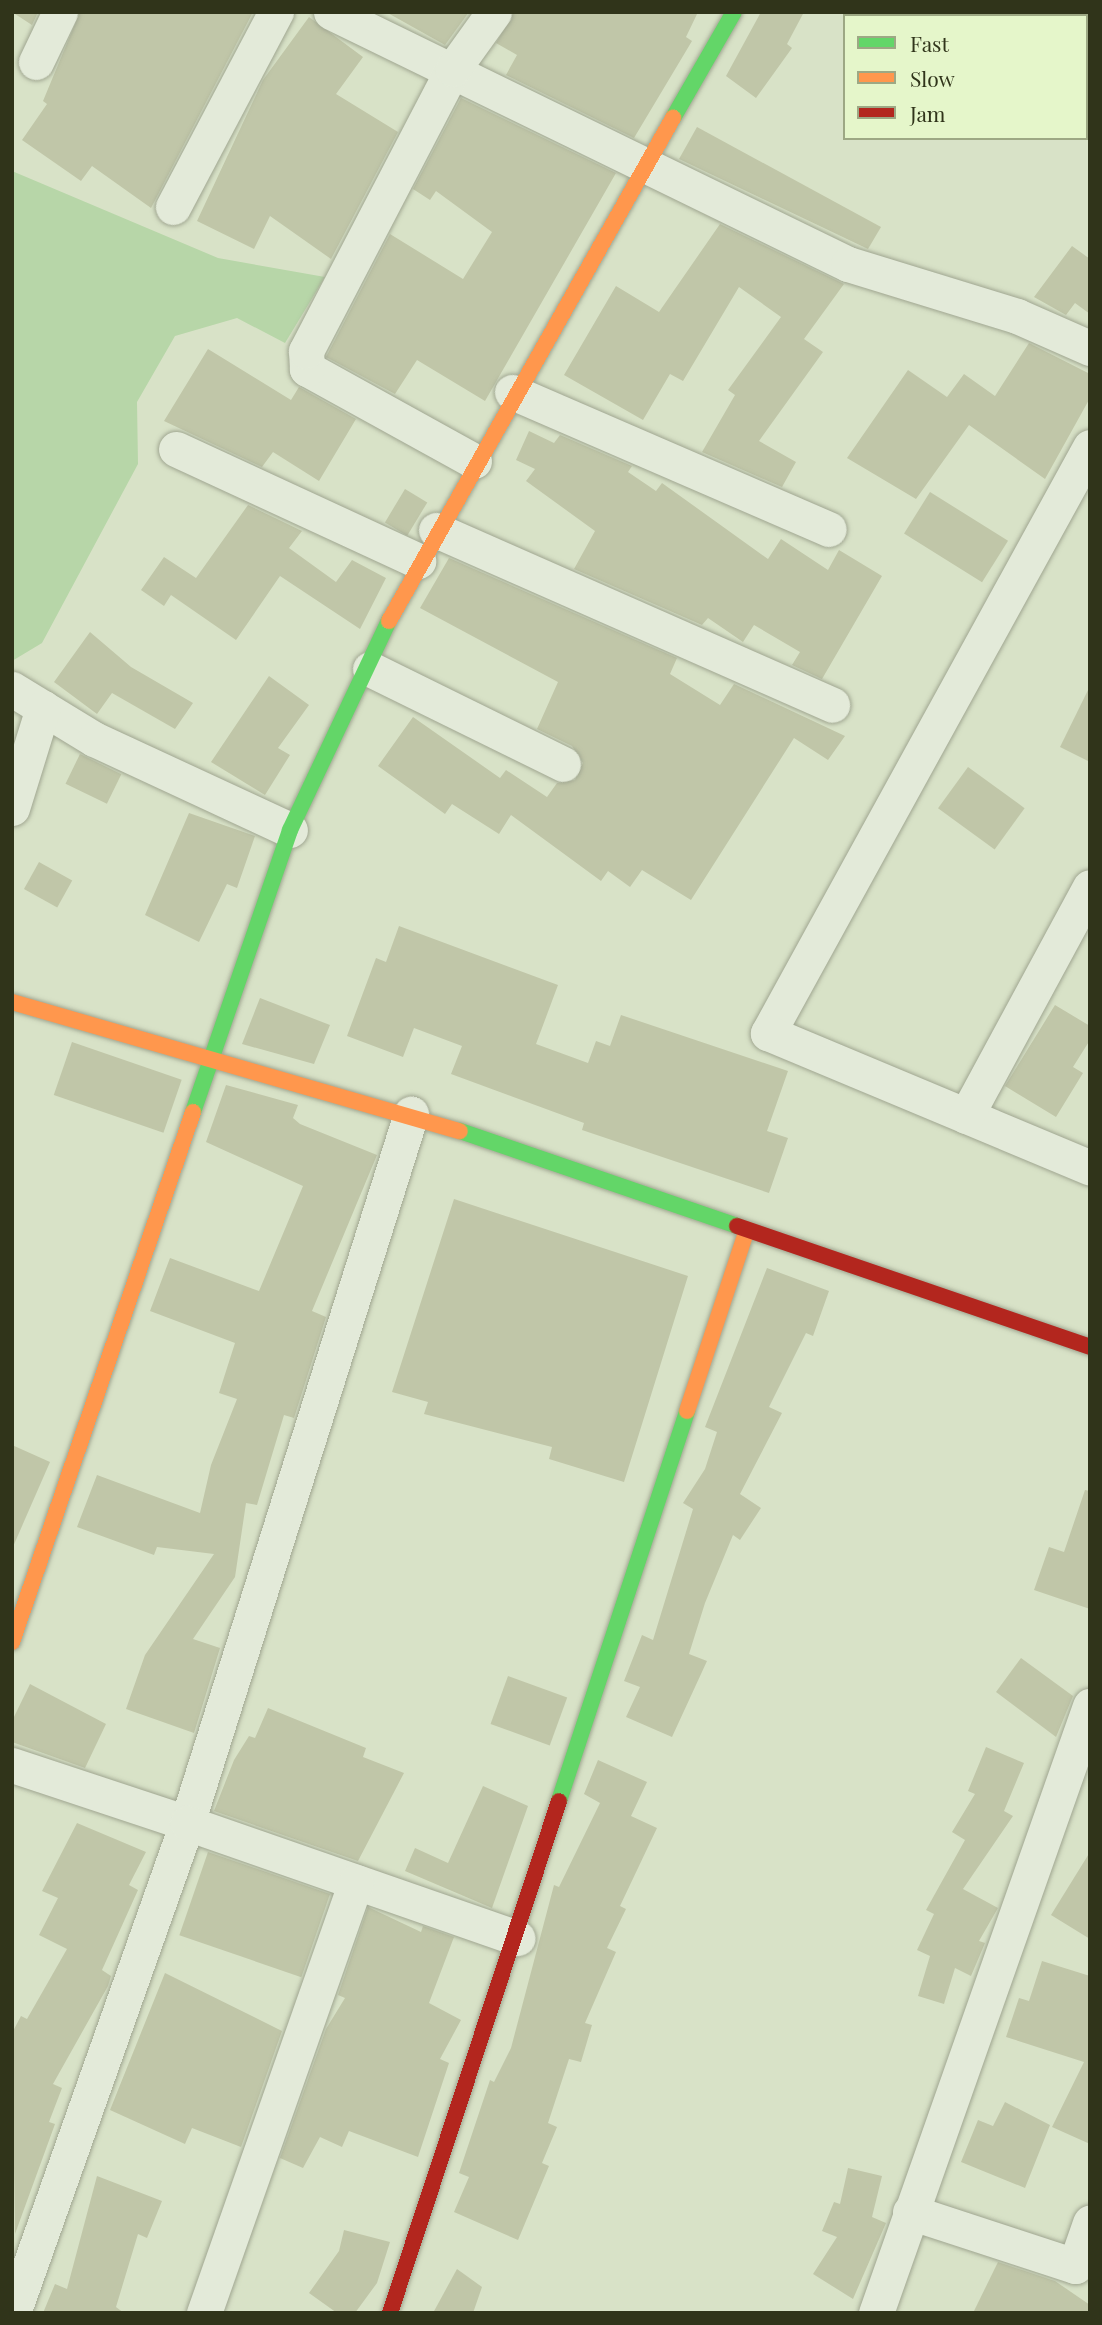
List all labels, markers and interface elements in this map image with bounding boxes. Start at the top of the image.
legend [843,14,1088,140]
text: Fast [910,29,949,57]
text: Slow [910,64,955,92]
text: Jam [910,99,946,127]

